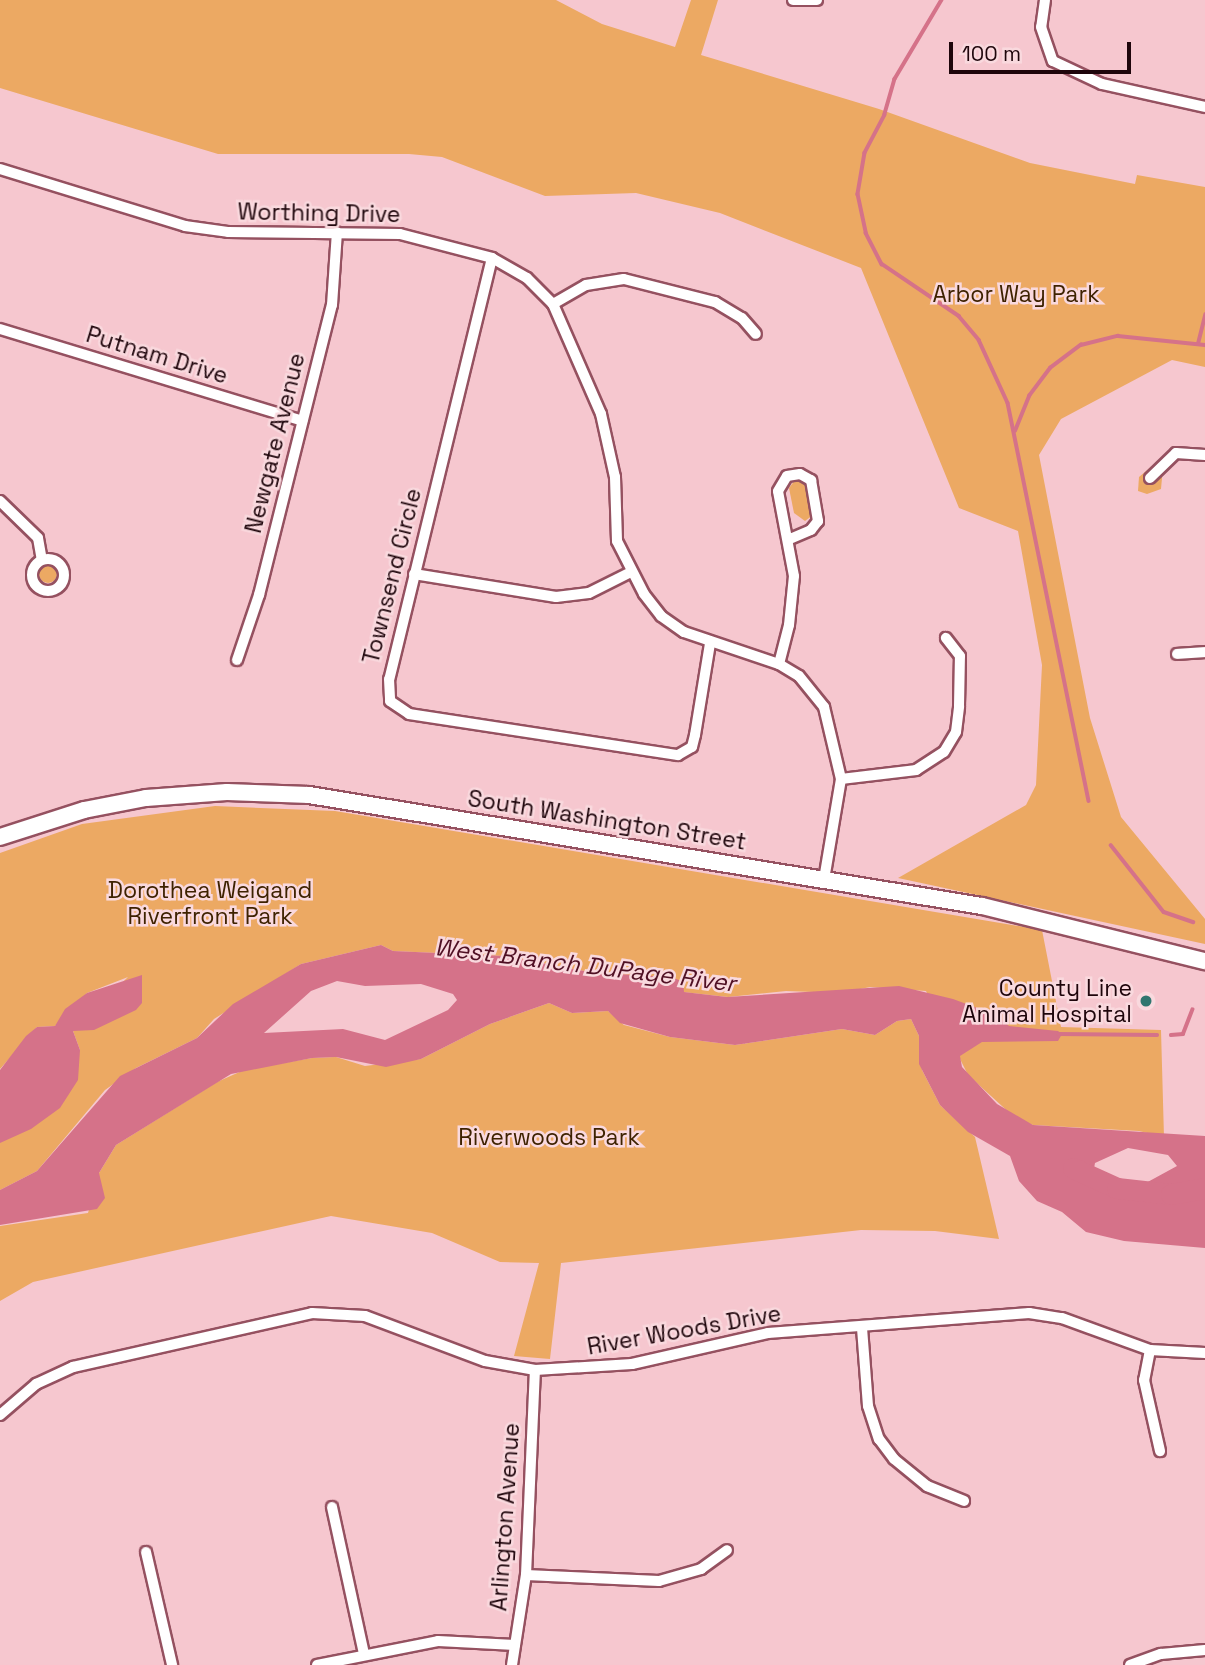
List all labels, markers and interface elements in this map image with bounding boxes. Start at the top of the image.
scale bar [953,28,1135,72]
text: 100 m [962,40,1021,67]
street label: Worthing Drive [237,198,401,228]
park label: Arbor Way Park [932,280,1100,308]
street label: Putnam Drive [83,320,231,390]
street label: Newgate Avenue [239,350,311,536]
street label: Townsend Circle [357,485,427,667]
street label: South Washington Street [466,784,748,856]
park label: Dorothea Weigand Riverfront Park [108,876,312,930]
water label: West Branch DuPage River [433,932,737,998]
place label: County Line Animal Hospital [962,974,1132,1028]
marker: County Line Animal Hospital [1138,993,1154,1009]
park label: Riverwoods Park [458,1123,640,1151]
street label: River Woods Drive [585,1299,783,1361]
street label: Arlington Avenue [485,1422,525,1612]

